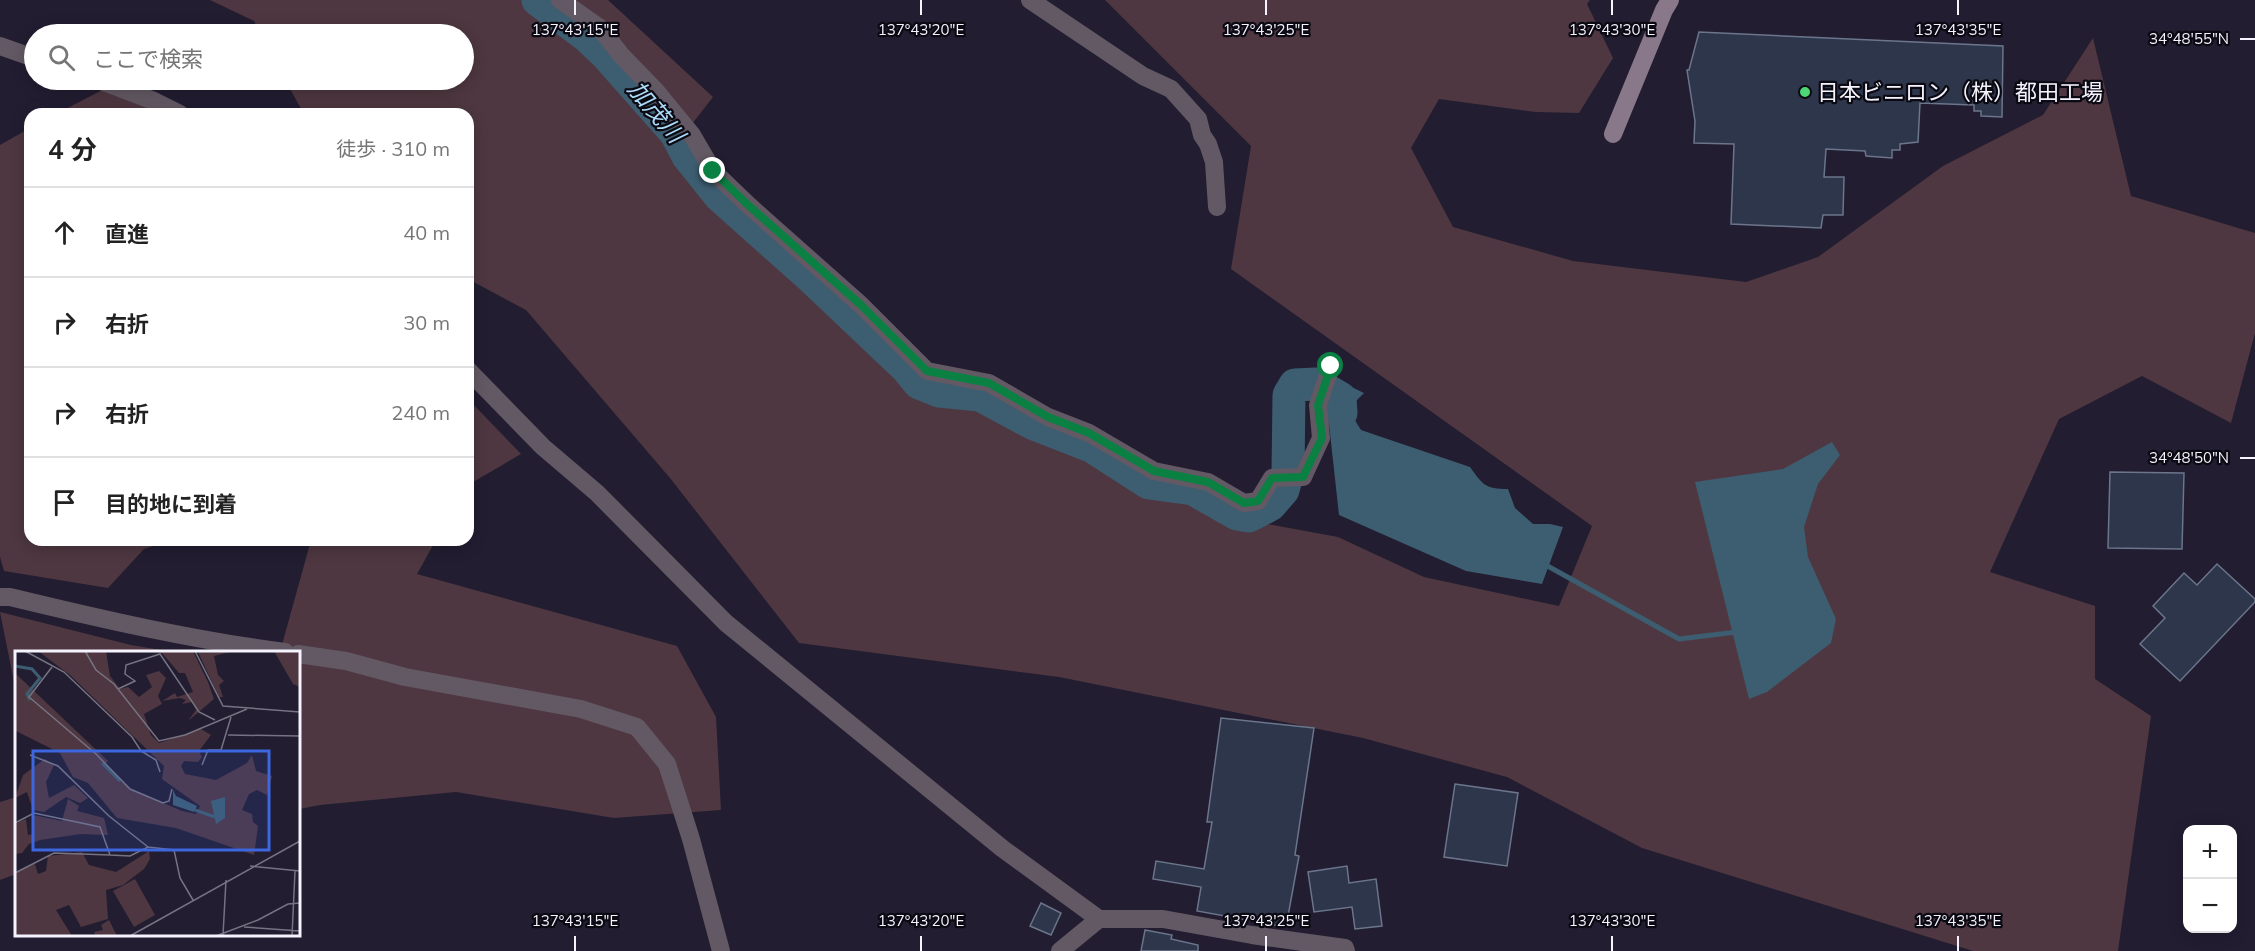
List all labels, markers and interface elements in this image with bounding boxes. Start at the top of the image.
text: 137°43'15"E [532,20,618,39]
text: 137°43'20"E [878,20,964,39]
text: 137°43'25"E [1223,20,1309,39]
text: 137°43'30"E [1569,20,1655,39]
text: 137°43'35"E [1915,20,2001,39]
search box [24,24,474,90]
text: 34°48'55"N [2149,29,2229,48]
icon: search [45,41,78,74]
text: ここで検索 [93,45,203,73]
water label: 加茂川 [622,74,693,151]
place label: 日本ビニロン（株）都田工場 [1817,78,2103,106]
marker: 日本ビニロン（株）都田工場 [1798,85,1812,99]
text: 4 分 [48,133,97,166]
text: 徒歩 · 310 m [336,136,450,161]
route end [699,157,725,183]
icon: ahead [48,216,81,249]
text: 直進 [105,220,149,248]
text: 40 m [403,220,450,245]
icon: right [48,306,81,339]
text: 右折 [105,310,149,338]
text: 30 m [403,310,450,335]
route start [1317,352,1343,378]
icon: right [48,396,81,429]
text: 右折 [105,400,149,428]
text: 240 m [391,400,450,425]
text: 34°48'50"N [2149,448,2229,467]
icon: arrive [48,486,81,519]
text: 目的地に到着 [105,490,237,518]
inset map [15,651,300,936]
map controls [2183,825,2237,933]
button: + [2183,825,2237,879]
button: − [2183,879,2237,933]
text: 137°43'15"E [532,911,618,930]
text: 137°43'20"E [878,911,964,930]
text: 137°43'25"E [1223,911,1309,930]
text: 137°43'30"E [1569,911,1655,930]
text: 137°43'35"E [1915,911,2001,930]

